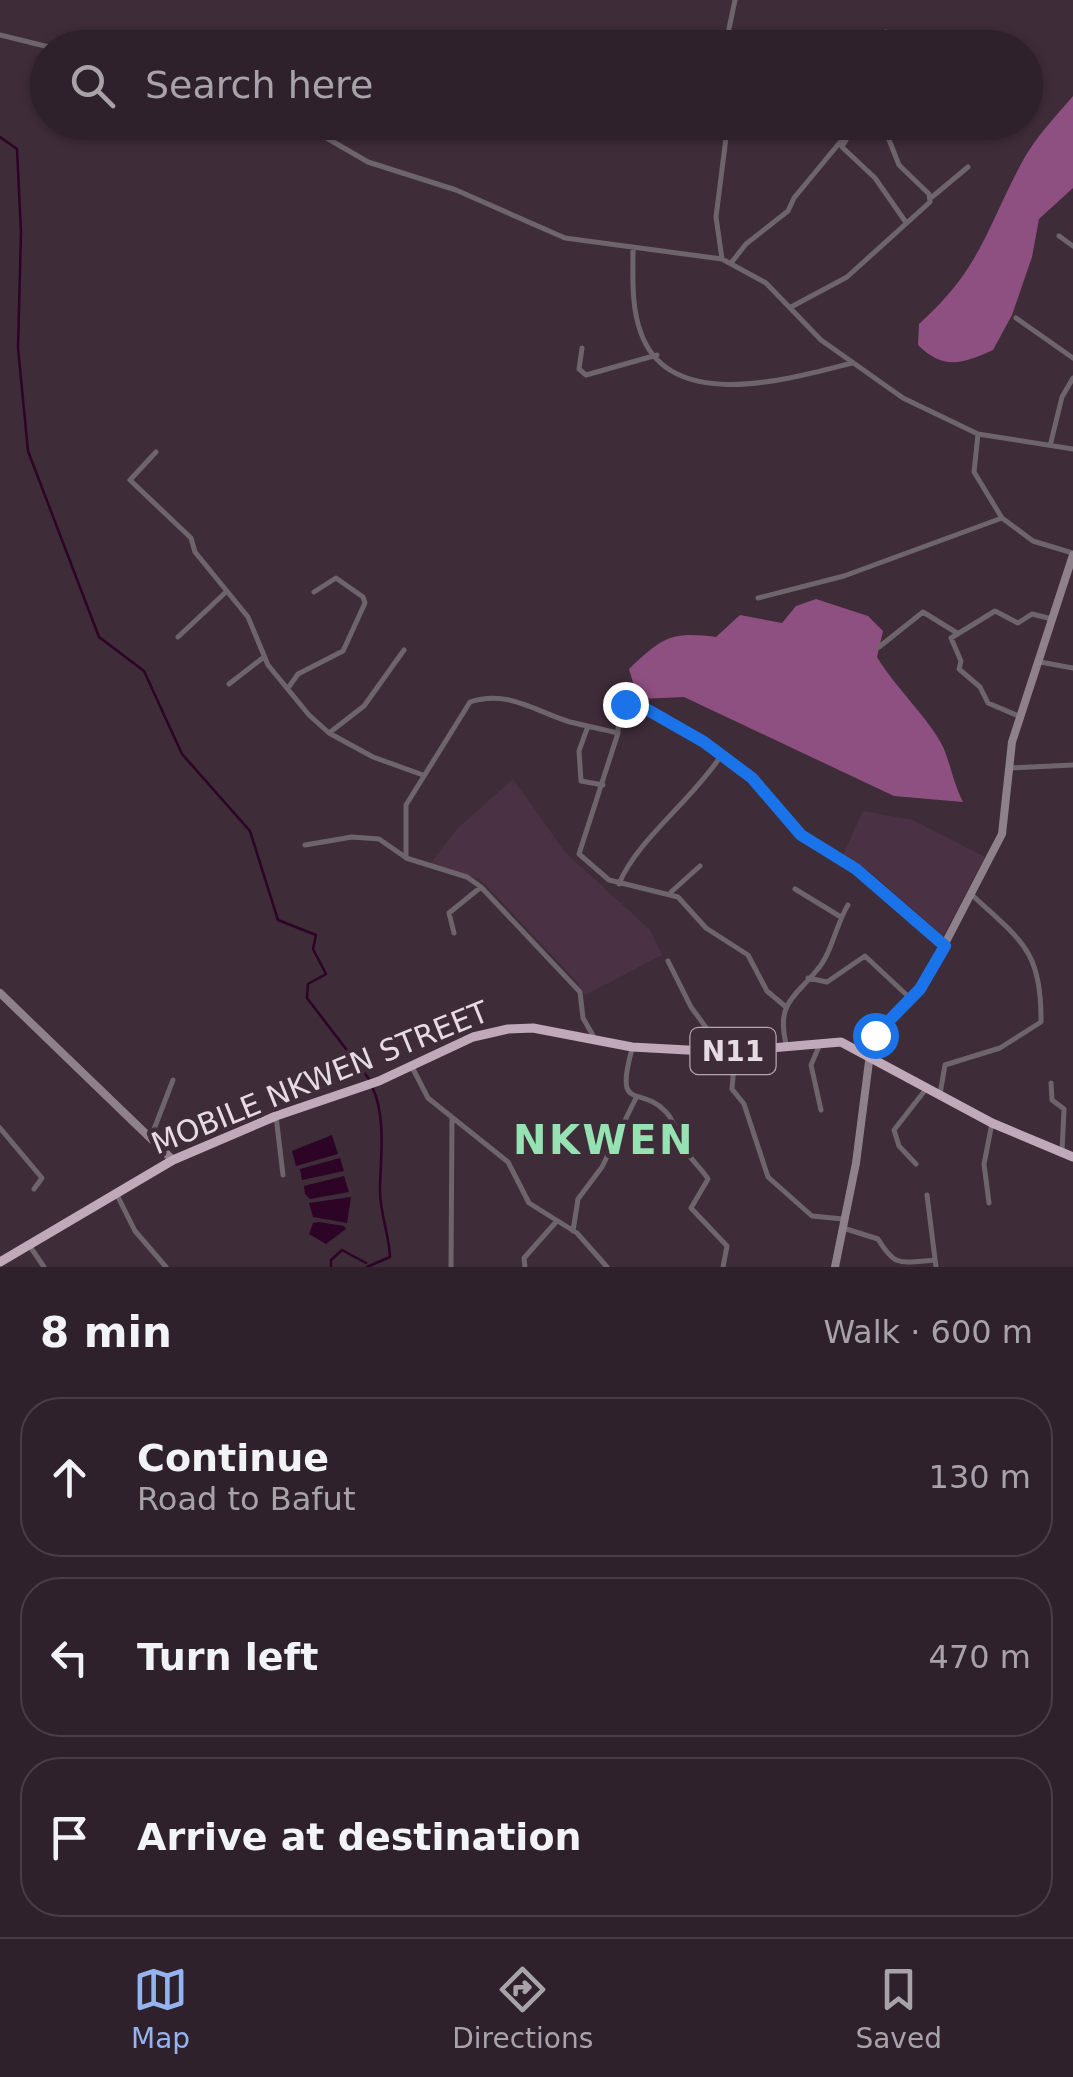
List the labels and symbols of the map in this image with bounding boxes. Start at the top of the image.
route end [603,682,649,728]
street label: MOBILE NKWEN STREET [146,994,494,1161]
route start [853,1013,899,1059]
road number: N11 [690,1028,776,1074]
district label: NKWEN [513,1117,695,1163]

